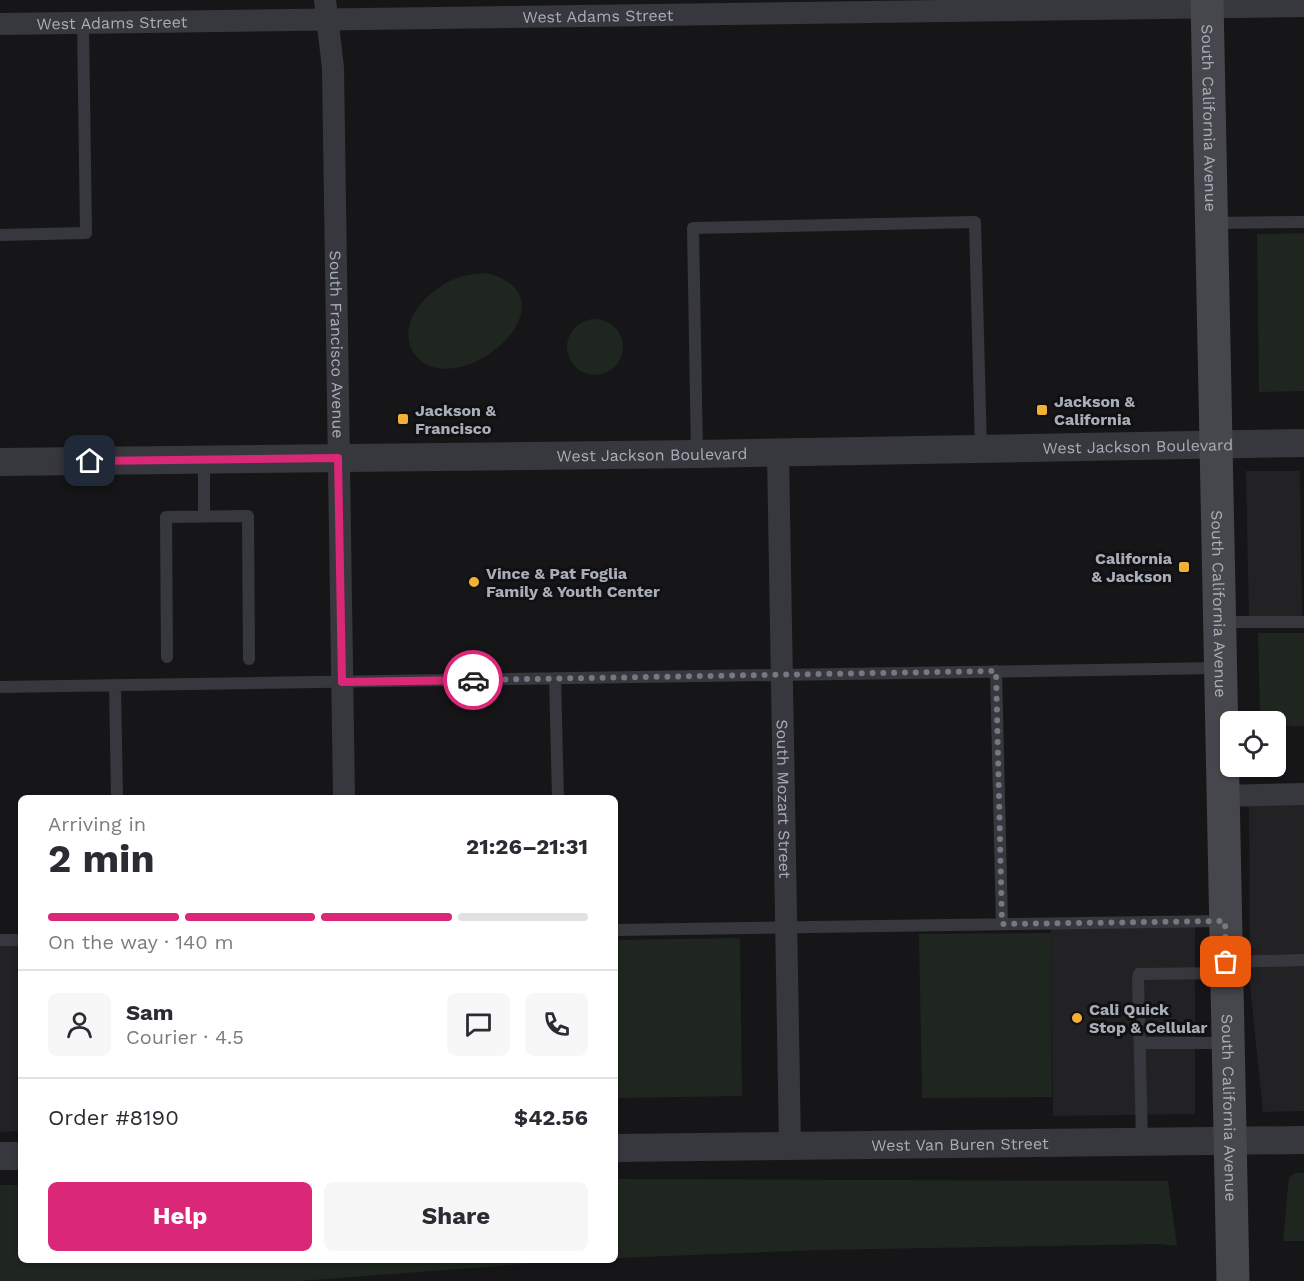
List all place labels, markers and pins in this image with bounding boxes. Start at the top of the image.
place label: Jackson & California [1054,392,1135,429]
place label: Jackson & Francisco [415,401,496,438]
marker: Jackson & California [1035,403,1049,417]
marker: Jackson & Francisco [396,412,410,426]
pin [64,435,115,486]
place label: California & Jackson [1091,549,1173,586]
marker: California & Jackson [1177,560,1191,574]
place label: Vince & Pat Foglia Family & Youth Center [486,564,660,601]
marker: Vince & Pat Foglia Family & Youth Center [467,575,481,589]
pin [1200,936,1251,987]
place label: Cali Quick Stop & Cellular [1089,1000,1208,1037]
marker: Cali Quick Stop & Cellular [1070,1011,1084,1025]

